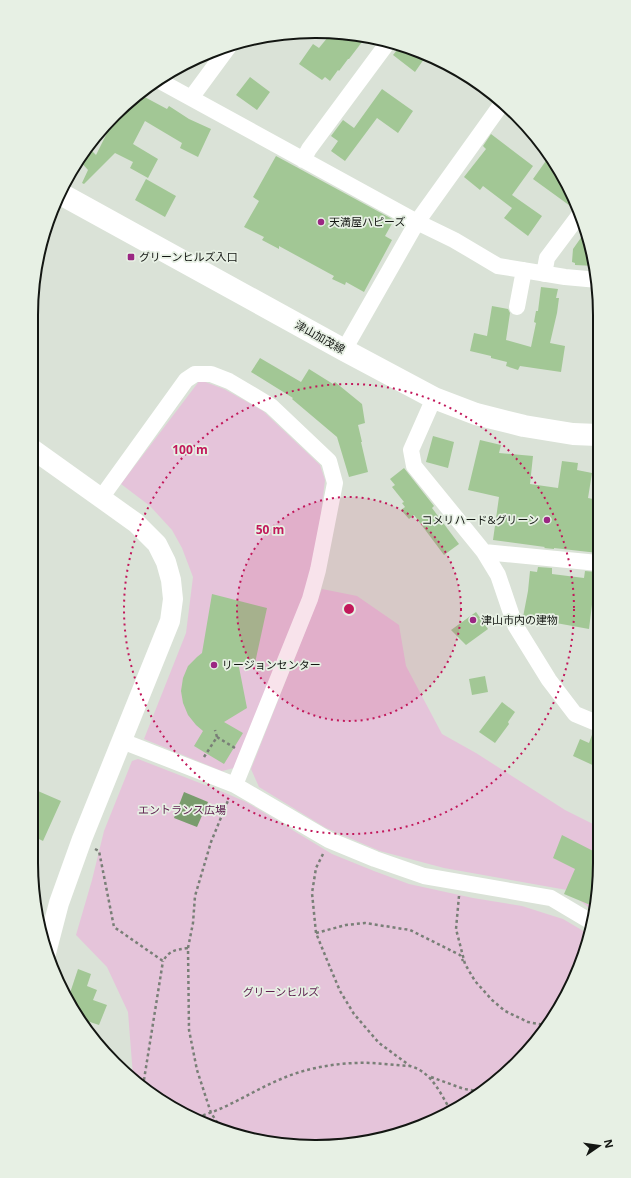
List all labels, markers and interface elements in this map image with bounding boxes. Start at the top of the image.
place label: 天満屋ハピーズ [329,214,405,229]
marker: 天満屋ハピーズ [316,217,326,227]
place label: グリーンヒルズ入口 [139,249,237,264]
marker: グリーンヒルズ入口 [126,252,136,262]
street label: 津山加茂線 [293,317,348,356]
text: 100 m [172,441,208,458]
place label: コメリハード&グリーン [422,512,539,527]
marker: コメリハード&グリーン [542,515,552,525]
text: 50 m [256,521,284,538]
centre of rings [342,602,356,616]
place label: 津山市内の建物 [481,612,558,627]
marker: 津山市内の建物 [468,615,478,625]
place label: リージョンセンター [222,657,321,672]
marker: リージョンセンター [209,660,219,670]
park label: エントランス広場 [138,802,226,817]
park label: グリーンヒルズ [243,984,319,999]
north arrow [579,1126,619,1166]
text: N [601,1138,618,1150]

